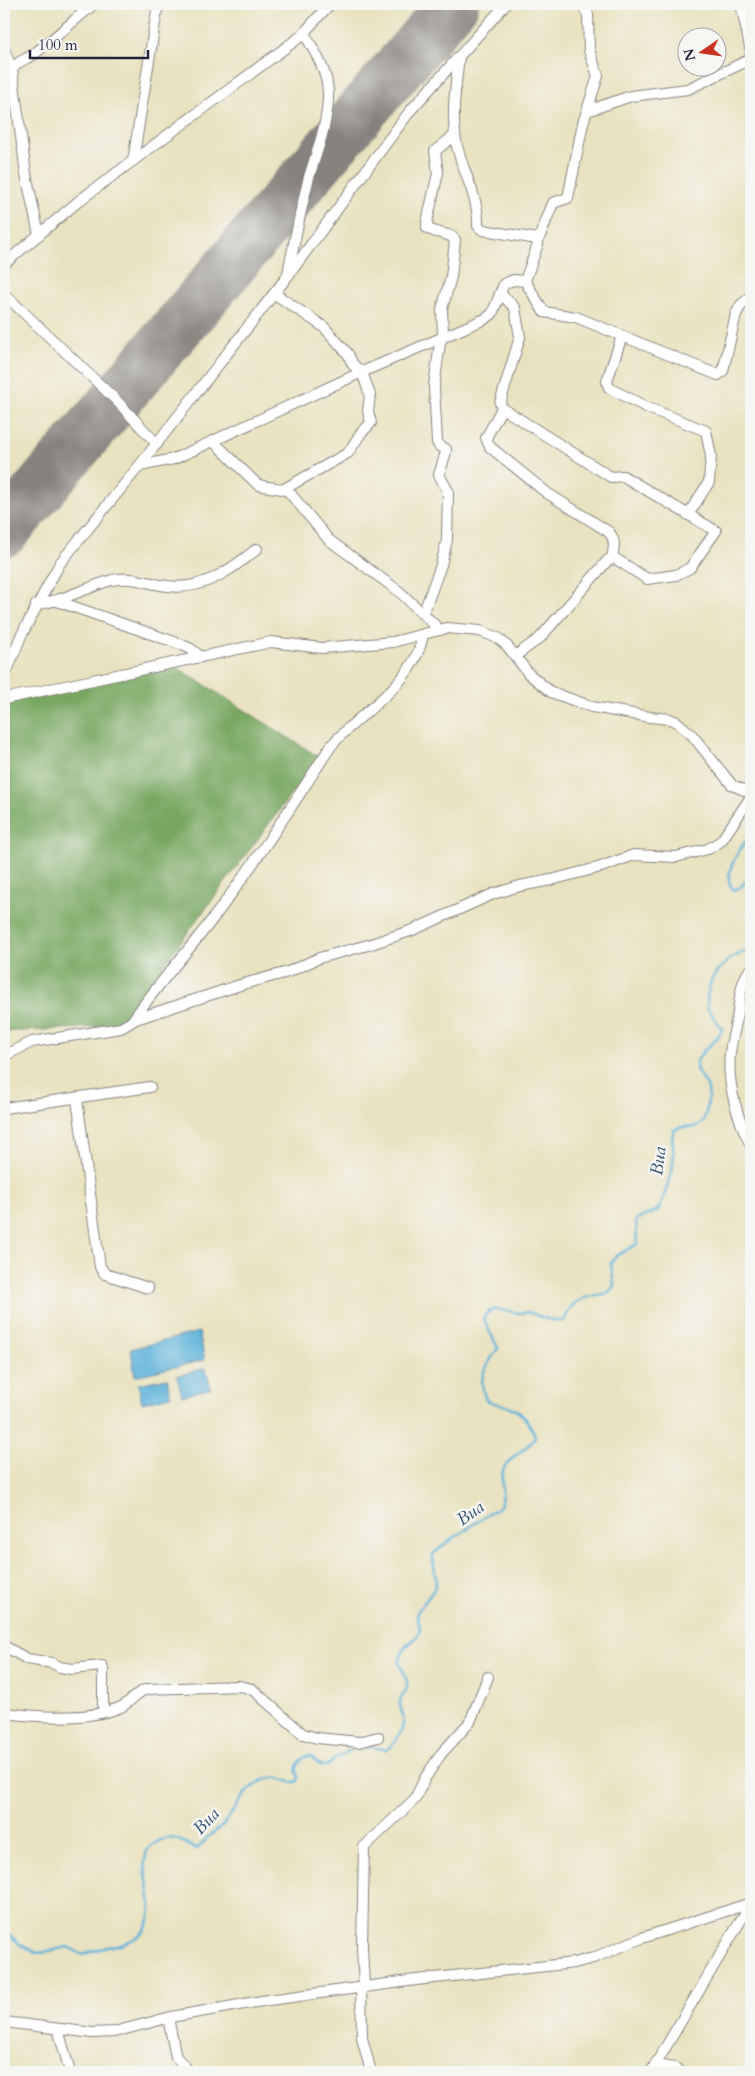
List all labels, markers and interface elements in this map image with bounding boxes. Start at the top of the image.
scale bar [30,28,148,60]
north arrow [678,28,728,78]
text: 100 m [38,35,78,55]
text: N [679,47,700,63]
water label: Bua [644,1145,673,1177]
water label: Bua [451,1495,489,1532]
water label: Bua [187,1802,225,1840]

